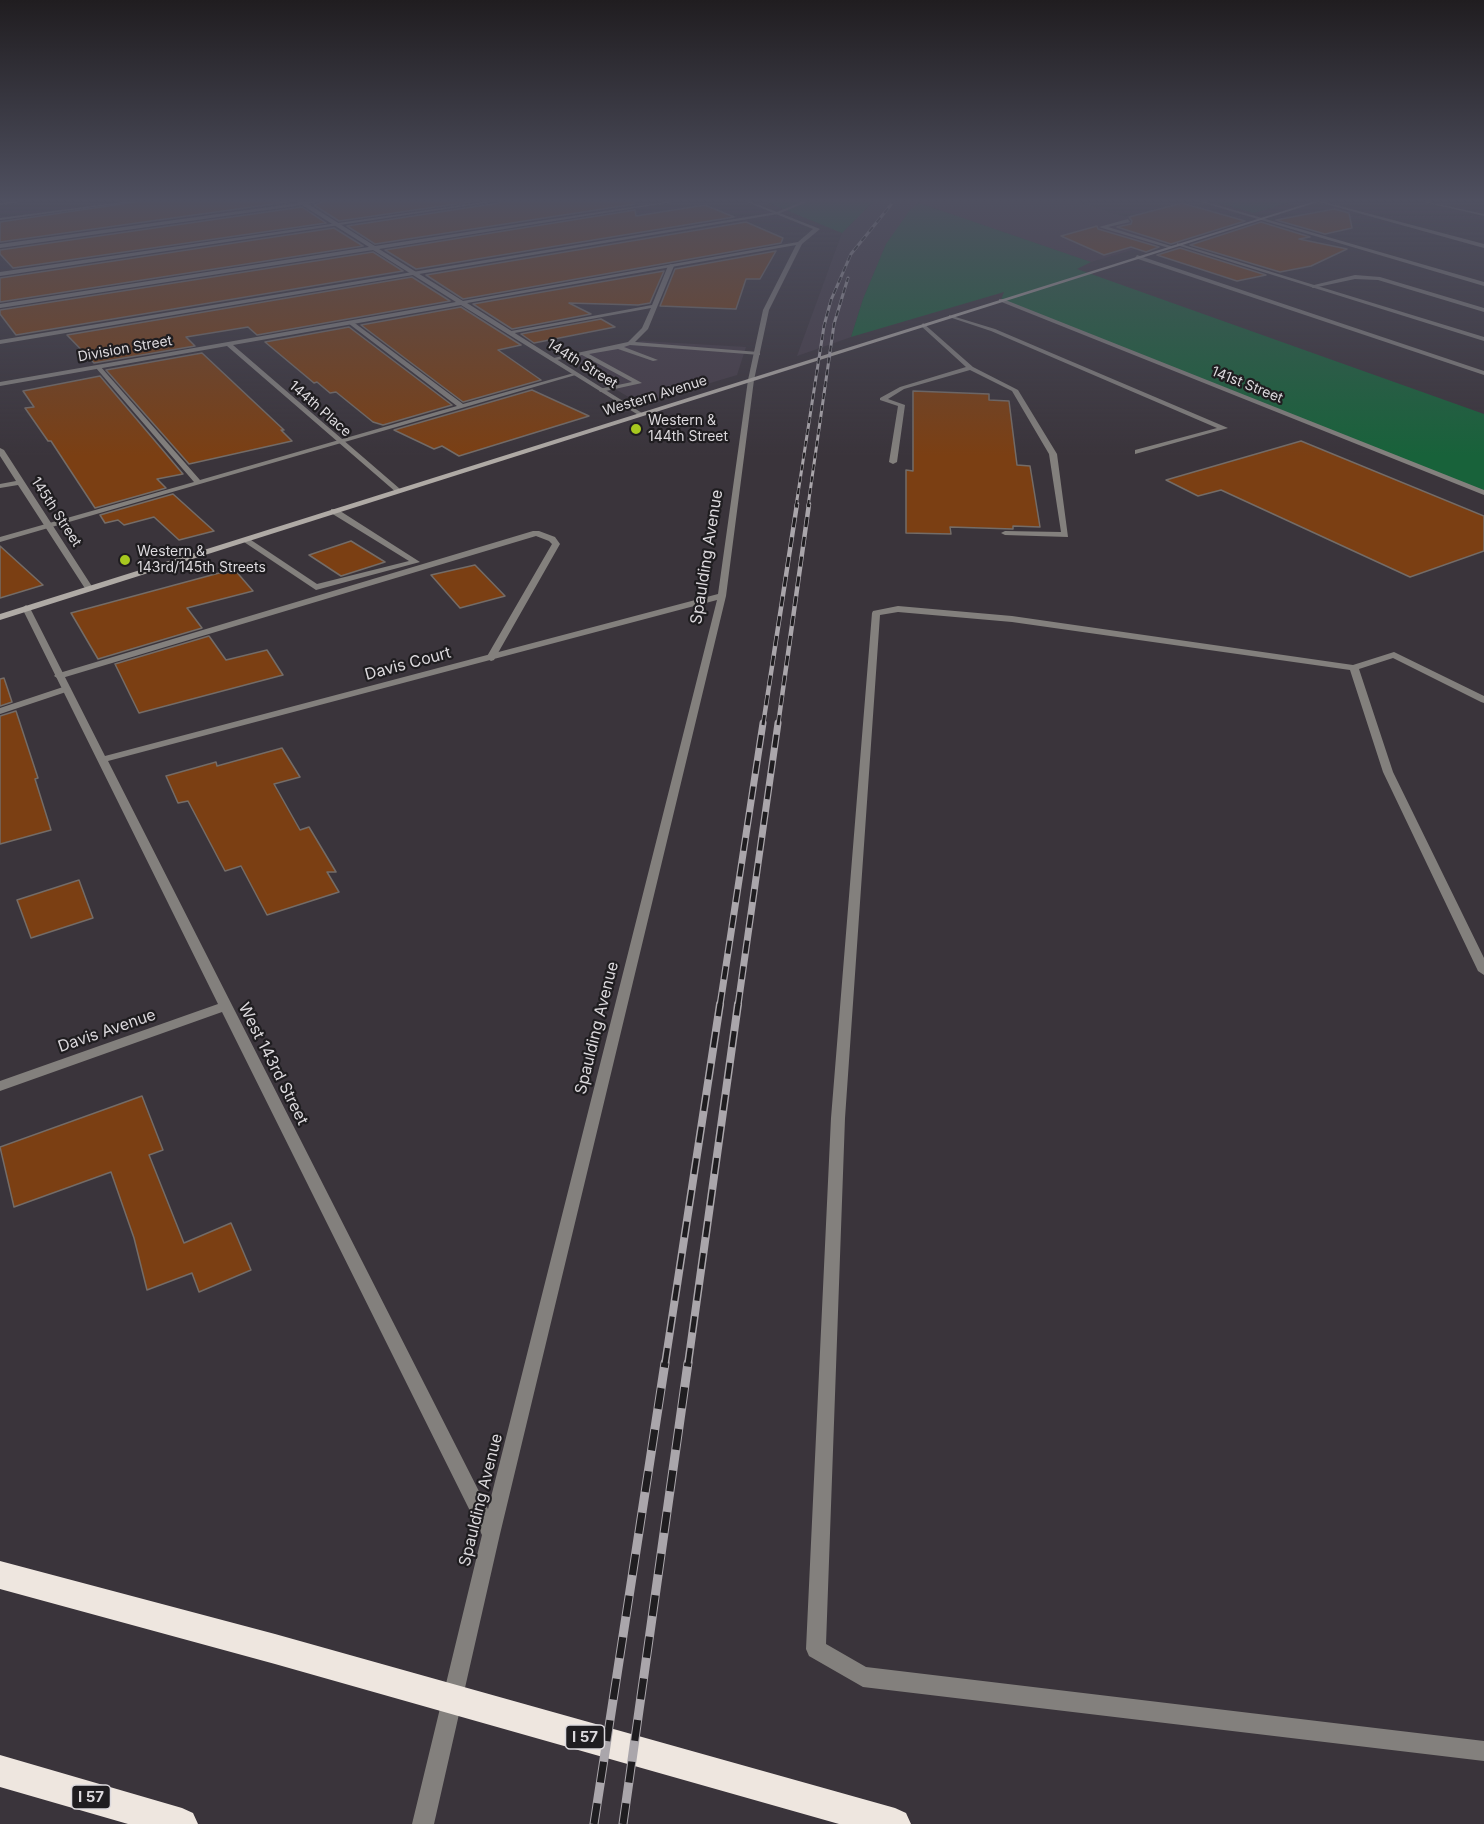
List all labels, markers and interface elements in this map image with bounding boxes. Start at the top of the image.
street label: Division Street [76,332,174,366]
street label: 144th Street [544,336,620,392]
street label: 141st Street [1209,363,1285,407]
street label: Western Avenue [601,372,709,420]
street label: 144th Place [285,377,355,441]
place label: Western & 144th Street [648,413,728,446]
marker: Western & 144th Street [629,422,643,436]
street label: 145th Street [27,474,85,550]
street label: Spaulding Avenue [687,488,727,626]
place label: Western & 143rd/145th Streets [137,544,266,576]
marker: Western & 143rd/145th Streets [118,553,132,567]
street label: Davis Court [363,643,453,685]
street label: Spaulding Avenue [571,960,623,1096]
street label: West 143rd Street [234,1000,312,1128]
street label: Davis Avenue [56,1005,158,1057]
street label: Spaulding Avenue [455,1432,507,1568]
road number: I 57 [566,1725,604,1749]
road number: I 57 [72,1785,110,1809]

